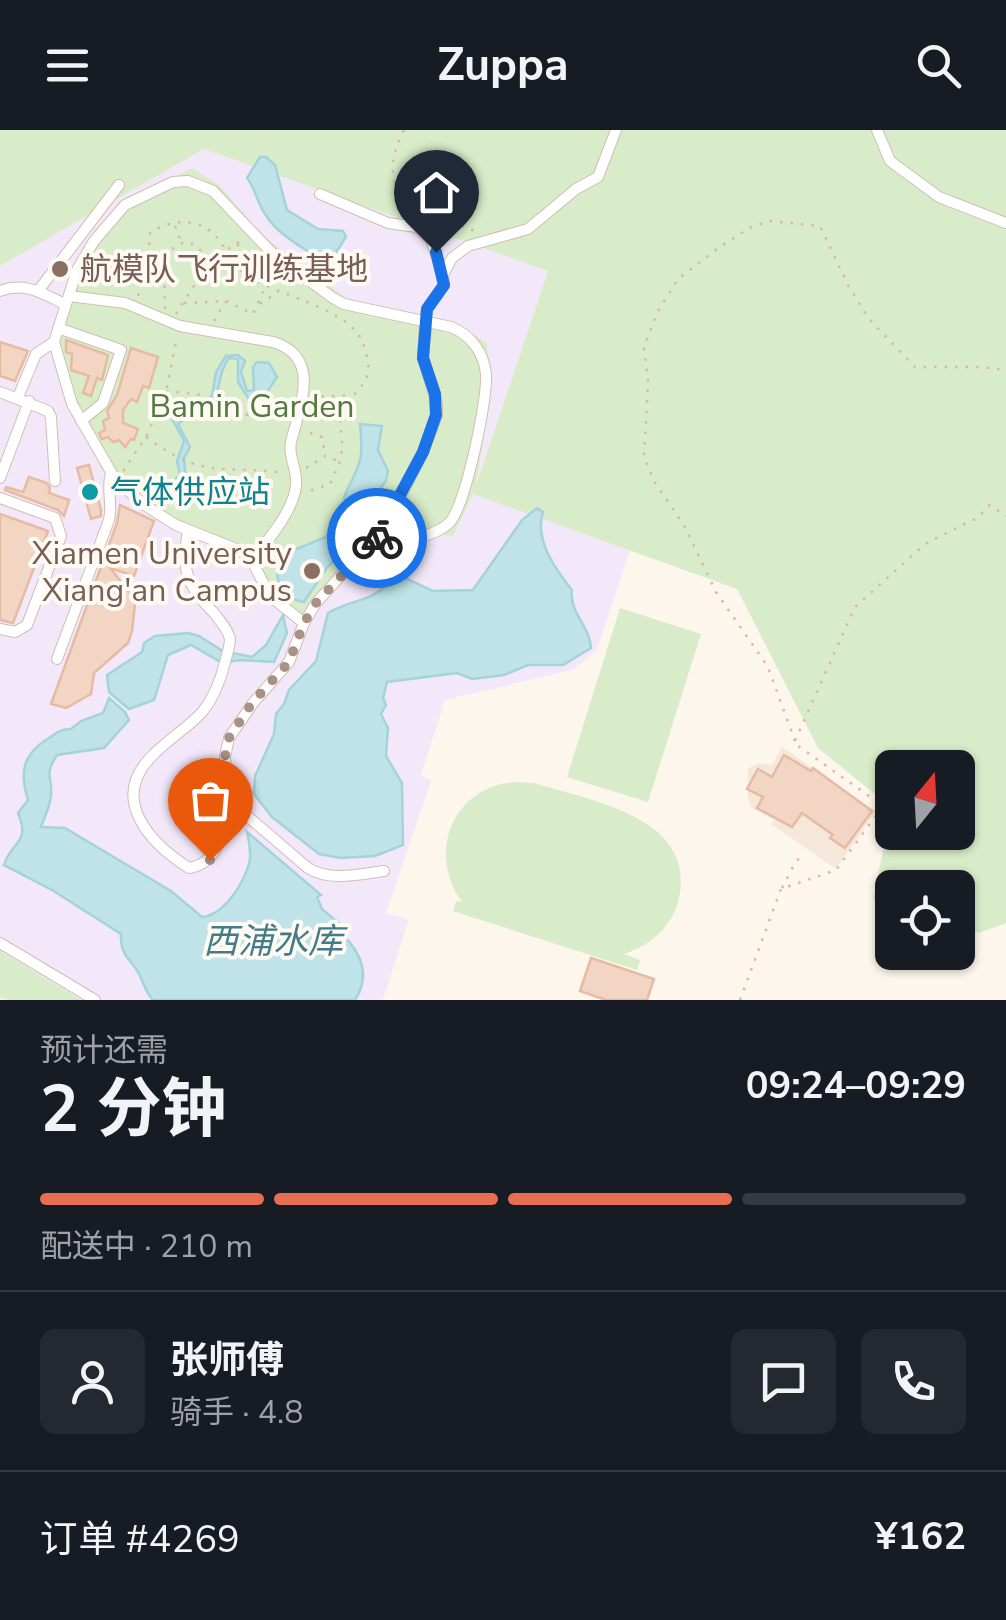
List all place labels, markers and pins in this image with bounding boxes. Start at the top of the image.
pin [394,150,479,253]
place label: 航模队飞行训练基地 [80,248,368,291]
marker: 航模队飞行训练基地 [49,258,71,280]
place label: 气体供应站 [110,471,270,514]
marker: 气体供应站 [79,481,101,503]
place label: Xiamen University Xiang'an Campus [32,532,293,612]
marker: Xiamen University Xiang'an Campus [301,560,323,582]
pin [168,758,253,861]

